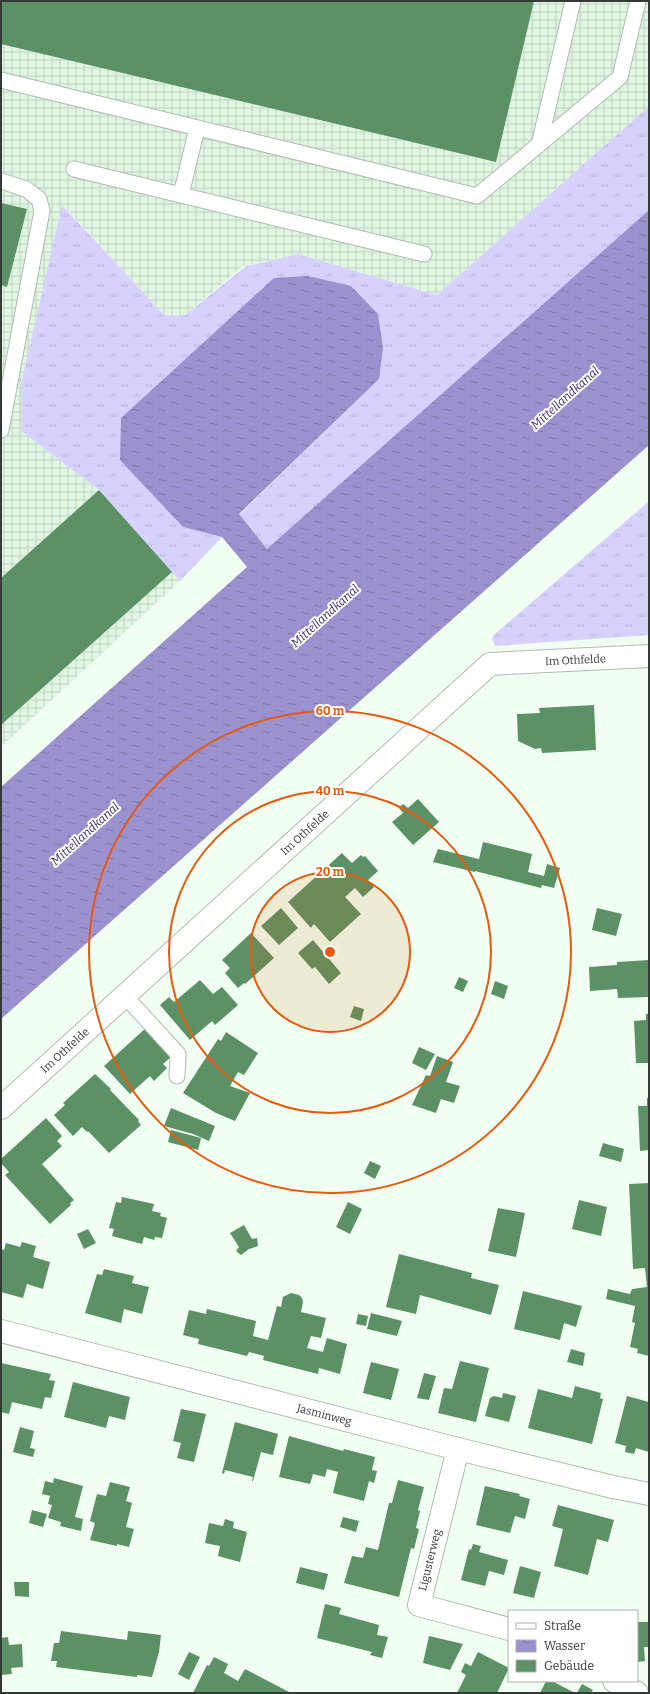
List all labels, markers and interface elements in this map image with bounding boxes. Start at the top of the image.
water label: Mittellandkanal [528,364,602,432]
water label: Mittellandkanal [288,582,362,650]
street label: Im Othfelde [545,652,606,668]
text: 60 m [316,704,345,718]
text: 40 m [316,784,345,798]
water label: Mittellandkanal [48,800,122,868]
street label: Im Othfelde [278,807,331,858]
text: 20 m [316,865,345,879]
centre of rings [323,945,337,959]
street label: Im Othfelde [38,1025,92,1075]
street label: Jasminweg [295,1401,353,1428]
street label: Ligusterweg [416,1528,444,1592]
legend [508,1610,638,1682]
text: Straße [544,1619,581,1633]
text: Wasser [544,1639,586,1653]
text: Gebäude [544,1659,594,1673]

